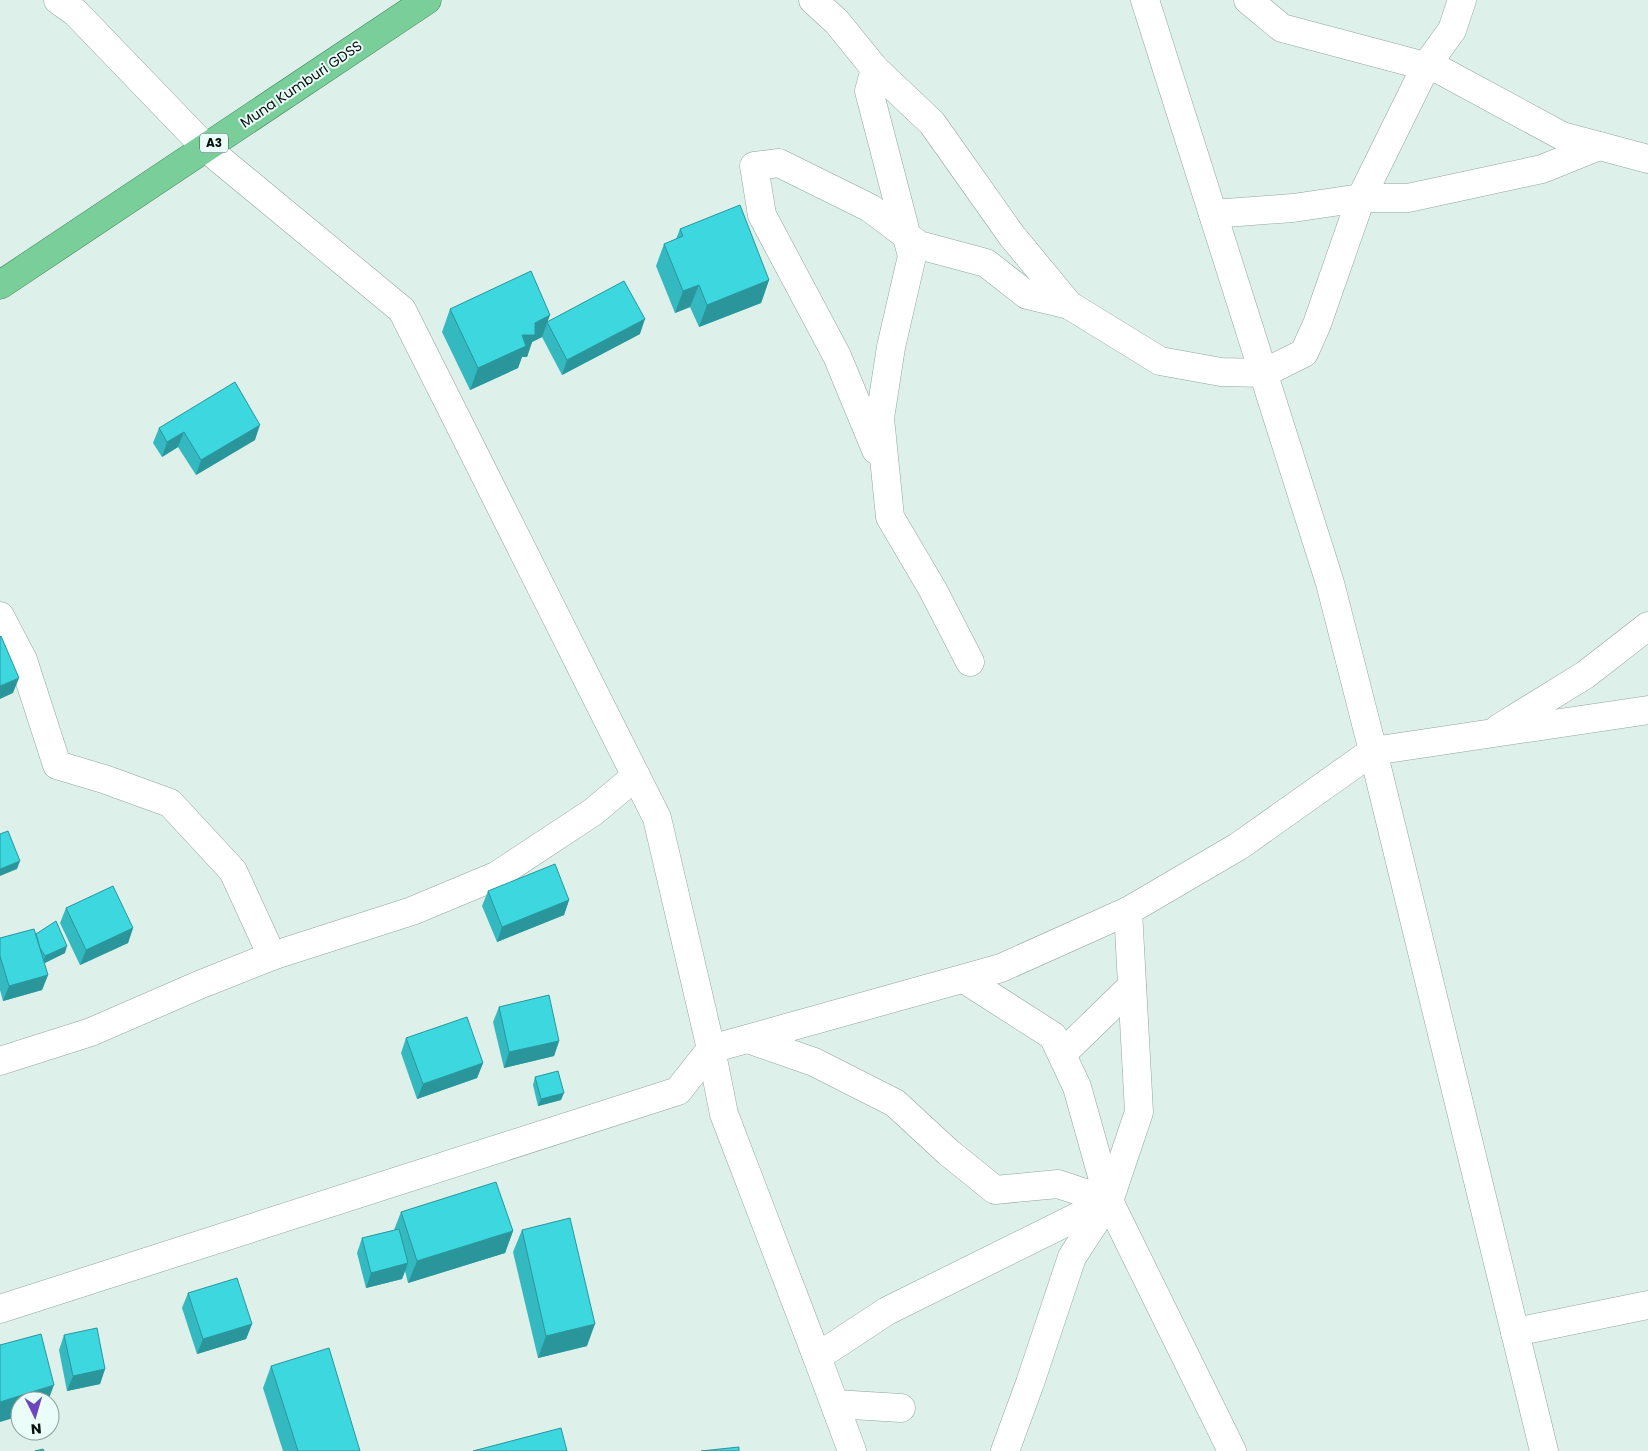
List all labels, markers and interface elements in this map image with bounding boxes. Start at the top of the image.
street label: Muna Kumburi GDSS [236,36,366,132]
road number: A3 [200,134,228,152]
north arrow [10,1391,60,1441]
text: N [30,1419,42,1439]

